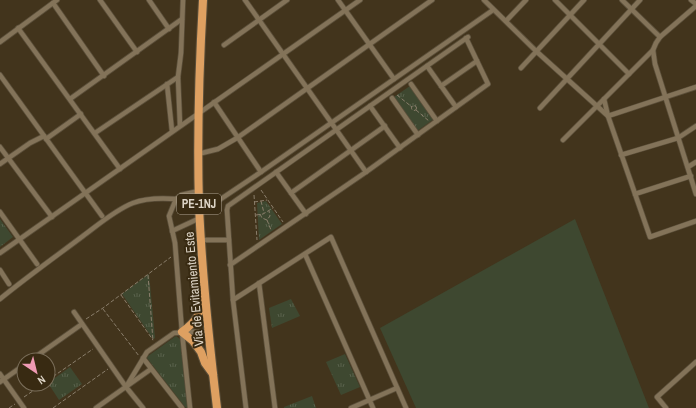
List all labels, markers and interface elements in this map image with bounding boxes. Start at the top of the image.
road number: PE-1NJ [177,194,221,214]
street label: Vía de Evitamiento Este [181,231,207,347]
north arrow [16,352,56,392]
text: N [35,373,48,388]

